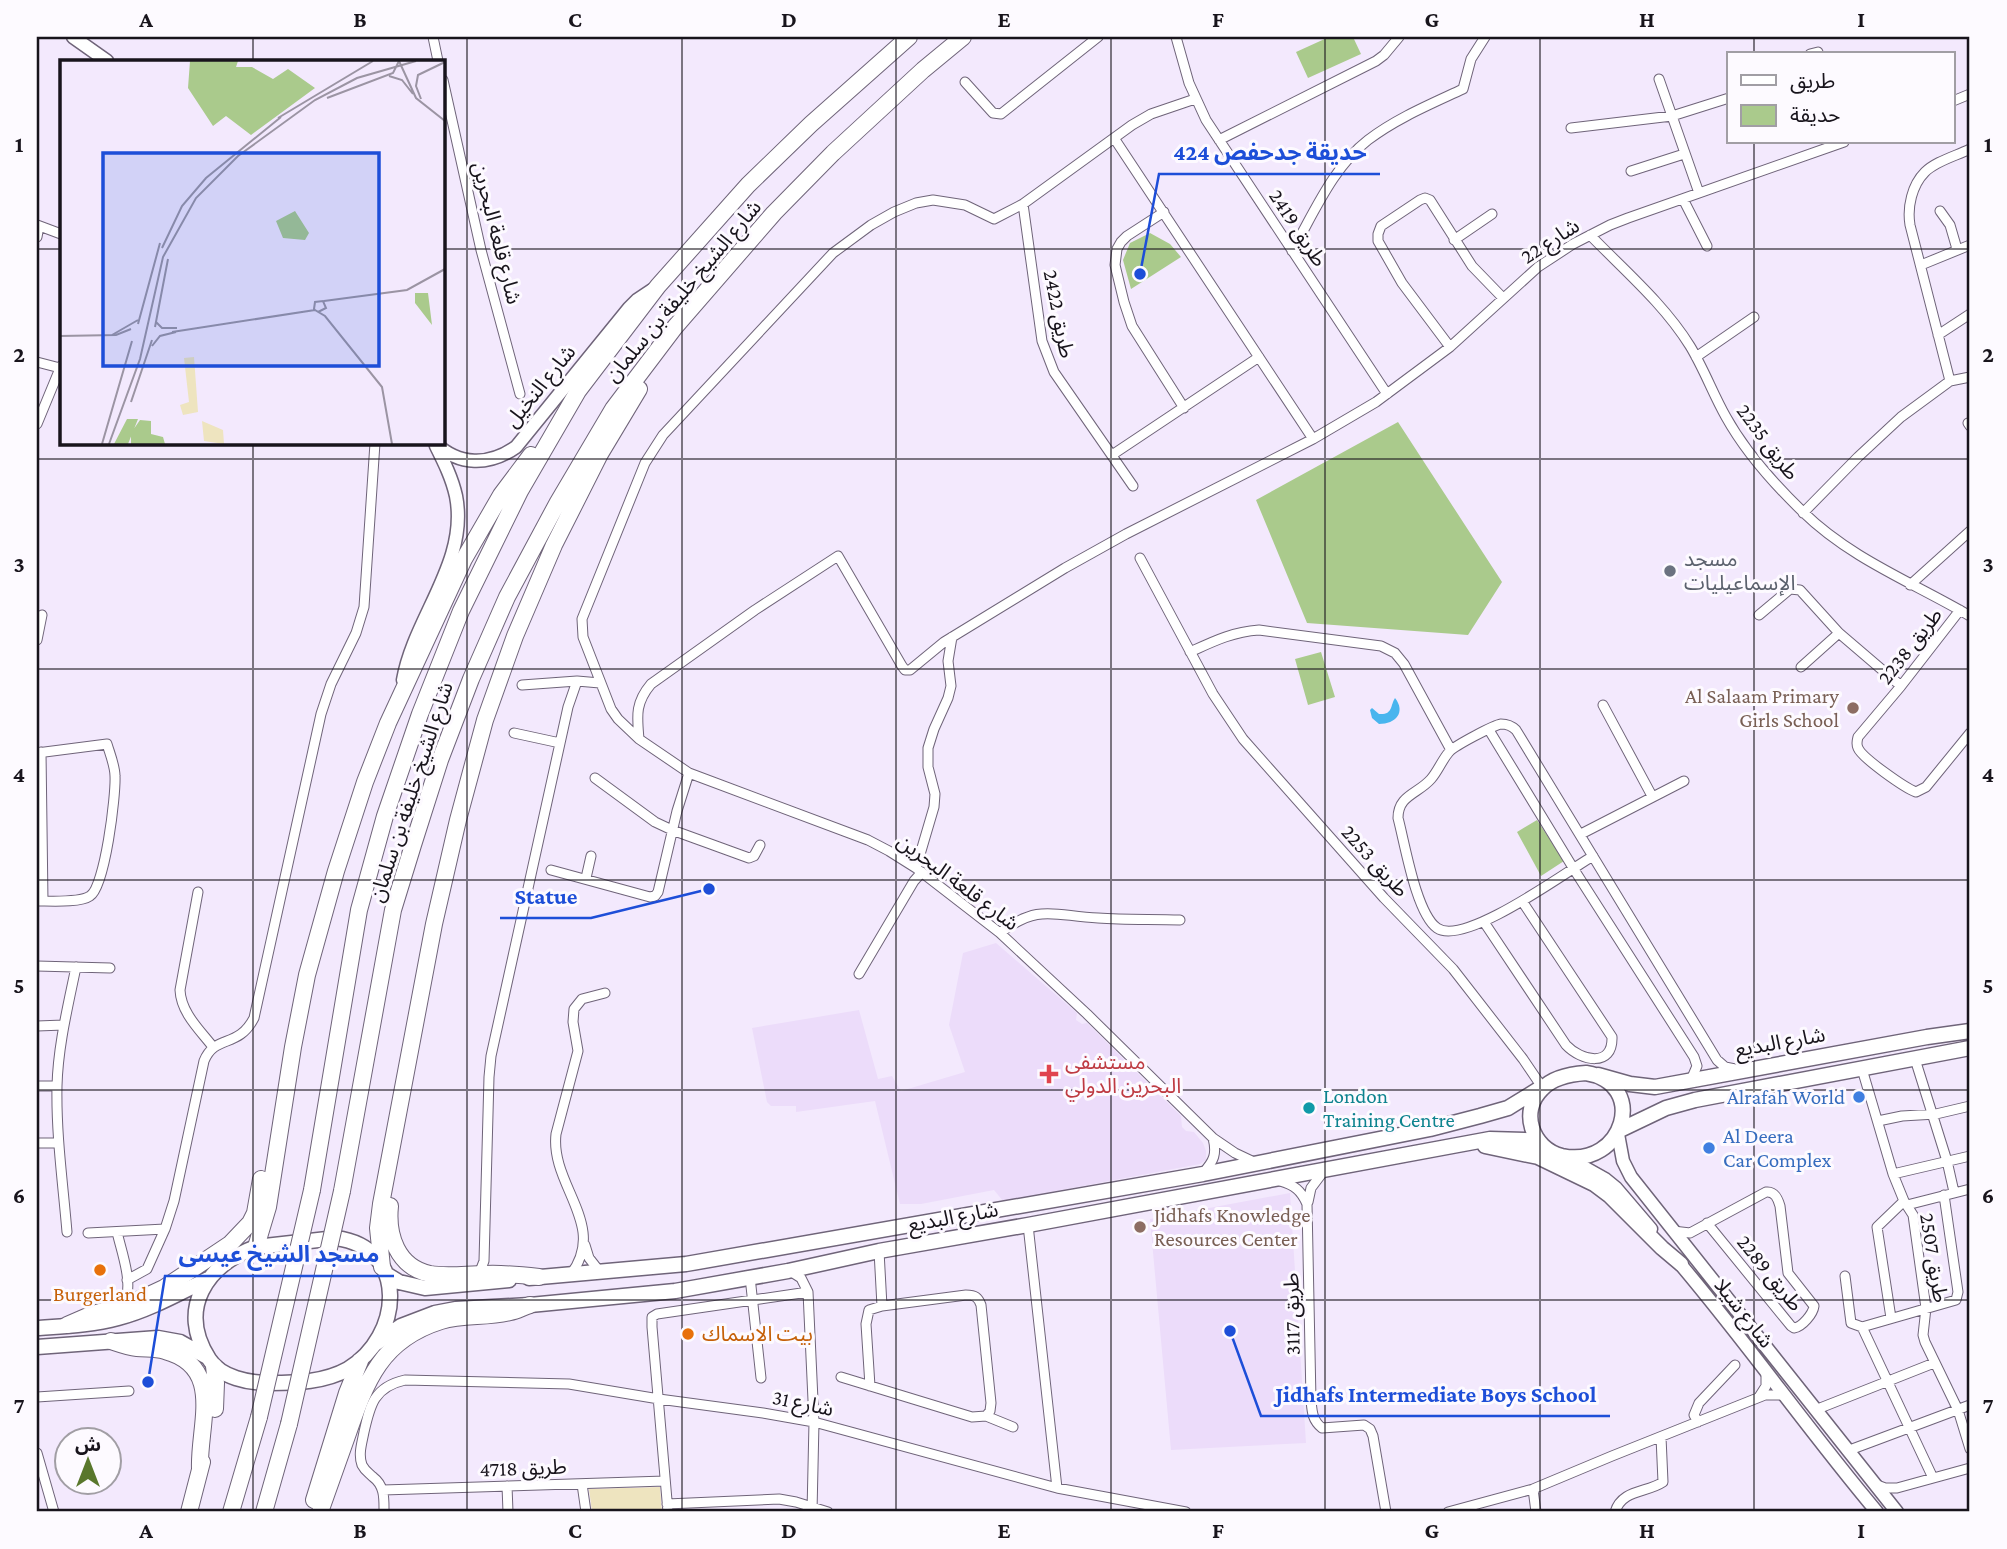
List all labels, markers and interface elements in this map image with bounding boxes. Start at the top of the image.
text: A [138,6,153,32]
text: B [353,6,367,32]
text: C [568,6,582,32]
text: D [781,6,797,32]
text: E [997,6,1011,32]
text: F [1212,6,1224,32]
text: G [1425,6,1440,32]
text: H [1639,6,1655,32]
text: I [1857,6,1865,32]
legend [1727,52,1954,144]
inset map [60,60,444,444]
text: طريق [1790,69,1835,94]
text: حديقة [1790,103,1840,127]
callout: حديقة جدحفص 424 [1159,130,1380,174]
text: 1 [15,131,24,157]
text: 1 [1984,131,1993,157]
text: حديقة جدحفص 424 [1173,139,1367,166]
street label: شارع قلعة البحرين [465,159,526,307]
street label: طريق 2419 [1263,185,1332,272]
street label: شارع الشيخ خليفة بن سلمان [600,195,768,389]
street label: شارع 22 [1516,213,1585,271]
street label: طريق 2422 [1038,268,1079,360]
street label: شارع النخيل [499,340,583,434]
text: 2 [13,341,25,367]
text: 2 [1982,341,1994,367]
street label: طريق 2235 [1731,399,1804,485]
place label: مسجد الإسماعيليات [1684,547,1795,596]
text: 3 [13,551,25,577]
text: 3 [1982,551,1994,577]
marker: مسجد الإسماعيليات [1662,563,1678,579]
street label: طريق 2238 [1873,603,1948,690]
street label: شارع الشيخ خليفة بن سلمان [364,679,461,906]
place label: Al Salaam Primary Girls School [1685,684,1839,732]
marker: Al Salaam Primary Girls School [1845,700,1861,716]
text: 4 [13,761,25,787]
text: 4 [1982,761,1994,787]
street label: طريق 2253 [1336,820,1414,903]
street label: شارع قلعة البحرين [891,828,1024,938]
callout: Statue [500,874,591,918]
text: Statue [515,883,578,909]
text: 5 [13,972,25,998]
text: 5 [1982,972,1994,998]
street label: شارع البديع [1733,1022,1827,1065]
place label: مستشفى البحرين الدولي [1065,1050,1181,1102]
marker: مستشفى البحرين الدولي [1039,1064,1059,1084]
place label: London Training Centre [1323,1084,1455,1132]
place label: Alrafah World [1727,1085,1845,1109]
marker: Alrafah World [1851,1089,1867,1105]
marker: London Training Centre [1301,1100,1317,1116]
place label: Al Deera Car Complex [1723,1124,1831,1172]
marker: Al Deera Car Complex [1701,1140,1717,1156]
text: 6 [13,1182,25,1208]
text: 6 [1982,1182,1994,1208]
street label: شارع البديع [906,1197,1000,1240]
place label: Jidhafs Knowledge Resources Center [1152,1203,1310,1251]
street label: طريق 2507 [1914,1212,1953,1305]
marker: Jidhafs Knowledge Resources Center [1132,1219,1148,1235]
street label: طريق 2289 [1731,1230,1808,1316]
callout: مسجد الشيخ عيسى [165,1232,394,1276]
text: مسجد الشيخ عيسى [179,1241,379,1271]
marker: Burgerland [92,1262,108,1278]
street label: طريق 3117 [1279,1272,1306,1356]
street label: شارع شيلا [1707,1273,1779,1354]
place label: Burgerland [53,1282,147,1306]
place label: بيت الاسماك [702,1322,813,1346]
marker: بيت الاسماك [680,1326,696,1342]
callout: Jidhafs Intermediate Boys School [1261,1372,1610,1416]
text: Jidhafs Intermediate Boys School [1274,1381,1597,1407]
street label: شارع 31 [770,1385,836,1424]
text: 7 [13,1392,25,1418]
text: 7 [1982,1392,1994,1418]
north arrow [52,1426,122,1496]
text: ش [75,1434,101,1455]
street label: طريق 4718 [479,1454,567,1483]
text: A [138,1517,153,1543]
text: B [353,1517,367,1543]
text: C [568,1517,582,1543]
text: D [781,1517,797,1543]
text: E [997,1517,1011,1543]
text: F [1212,1517,1224,1543]
text: G [1425,1517,1440,1543]
text: H [1639,1517,1655,1543]
text: I [1857,1517,1865,1543]

